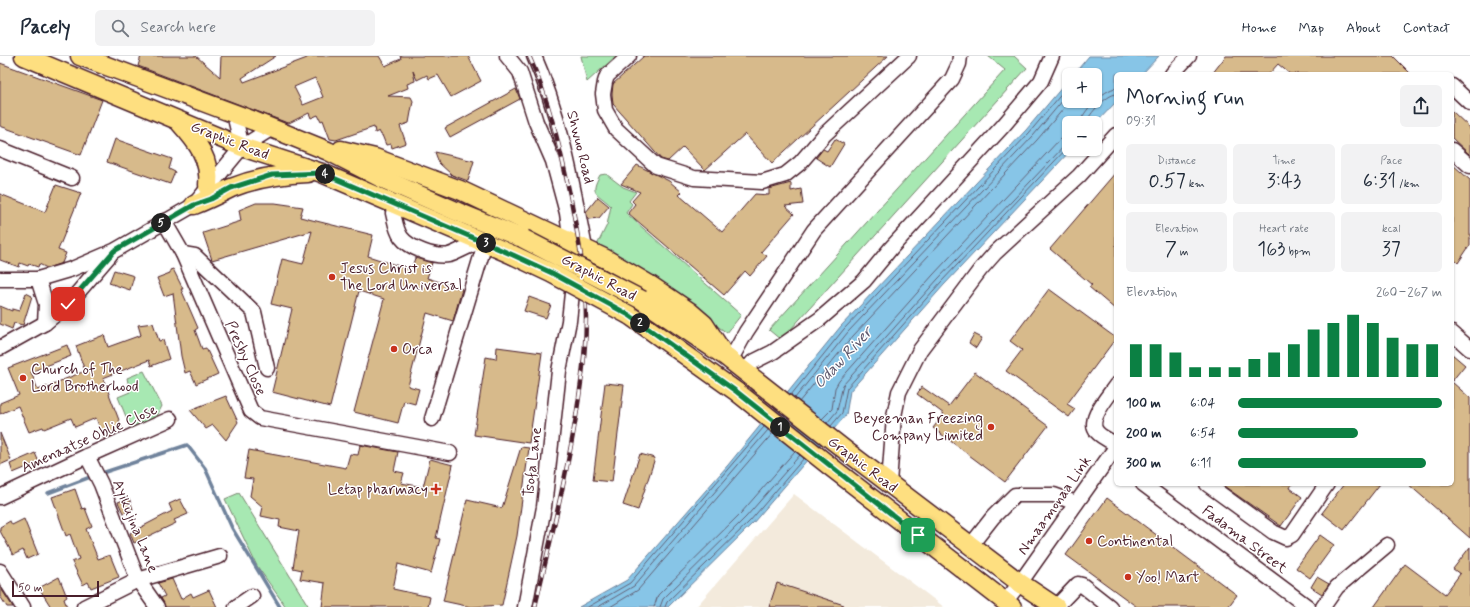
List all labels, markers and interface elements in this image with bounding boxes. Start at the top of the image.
search box [95,10,375,46]
text: Pacely [20,15,71,40]
icon: search [109,17,131,39]
text: Search here [141,18,216,38]
text: Home [1242,19,1276,37]
text: Map [1298,19,1324,37]
text: About [1346,19,1381,37]
text: Contact [1403,19,1450,37]
map controls [1062,68,1102,156]
button: + [1062,68,1102,108]
text: Morning run [1126,84,1245,112]
button: share [1400,85,1442,127]
street label: Shwuo Road [561,109,599,186]
text: 09:31 [1126,113,1156,130]
button: − [1062,116,1102,156]
street label: Graphic Road [188,117,272,165]
text: Distance [1157,154,1196,168]
text: Time [1272,154,1296,168]
text: Pace [1380,154,1402,168]
pin: 4 [315,164,335,184]
text: 4 [322,167,328,181]
text: 0.57 [1148,168,1186,195]
text: 3:43 [1267,168,1301,195]
text: 6:31 [1363,168,1396,195]
text: km [1186,177,1205,191]
text: /km [1396,177,1420,191]
pin: 5 [151,213,171,233]
text: 5 [158,216,164,230]
text: Elevation [1155,222,1198,236]
text: Heart rate [1259,222,1309,236]
text: kcal [1382,222,1401,236]
pin: 3 [476,233,496,253]
text: 3 [484,236,488,250]
text: 7 [1165,236,1177,263]
text: 163 [1257,236,1286,263]
text: 37 [1382,236,1401,263]
text: m [1177,245,1189,259]
text: bpm [1286,245,1311,259]
street label: Graphic Road [557,250,640,306]
place label: Jesus Christ is The Lord Universal [340,259,462,296]
marker: Jesus Christ is The Lord Universal [327,272,337,282]
text: Elevation [1126,284,1177,301]
text: 260–267 m [1376,284,1442,301]
pin [51,287,85,321]
icon: check [57,293,79,315]
pin: 2 [630,313,650,333]
text: 2 [637,316,643,330]
street label: Presby Close [220,318,271,399]
water label: Odaw River [809,321,879,393]
place label: Orca [402,340,433,360]
marker: Orca [389,344,399,354]
place label: Church of The Lord Brotherhood [31,360,139,397]
marker: Church of The Lord Brotherhood [18,373,28,383]
text: 100 m [1126,395,1161,412]
text: 6:04 [1190,395,1215,412]
street label: Amenaatse Oblie Close [18,400,161,478]
place label: Beyeeman Freezing Company Limited [853,409,983,446]
pin: 1 [770,417,790,437]
text: 1 [778,420,782,434]
marker: Beyeeman Freezing Company Limited [986,422,996,432]
text: 200 m [1126,425,1161,442]
text: 6:54 [1190,425,1216,442]
street label: Tsofa Lane [519,426,547,498]
street label: Graphic Road [823,432,901,498]
street label: Nmaamonaa Link [1013,452,1096,559]
text: 300 m [1126,455,1161,472]
text: 6:11 [1190,455,1212,472]
street label: Ayikujina Lane [107,477,163,576]
place label: Letap pharmacy [328,480,428,500]
marker: Letap pharmacy [431,484,441,494]
street label: Fadama Street [1198,501,1291,579]
pin [901,518,935,552]
icon: arrive [907,524,929,546]
place label: Continental [1097,532,1173,552]
marker: Continental [1084,536,1094,546]
place label: Yoo! Mart [1136,568,1199,588]
marker: Yoo! Mart [1123,572,1133,582]
scale bar [12,579,99,598]
text: 50 m [18,581,43,595]

